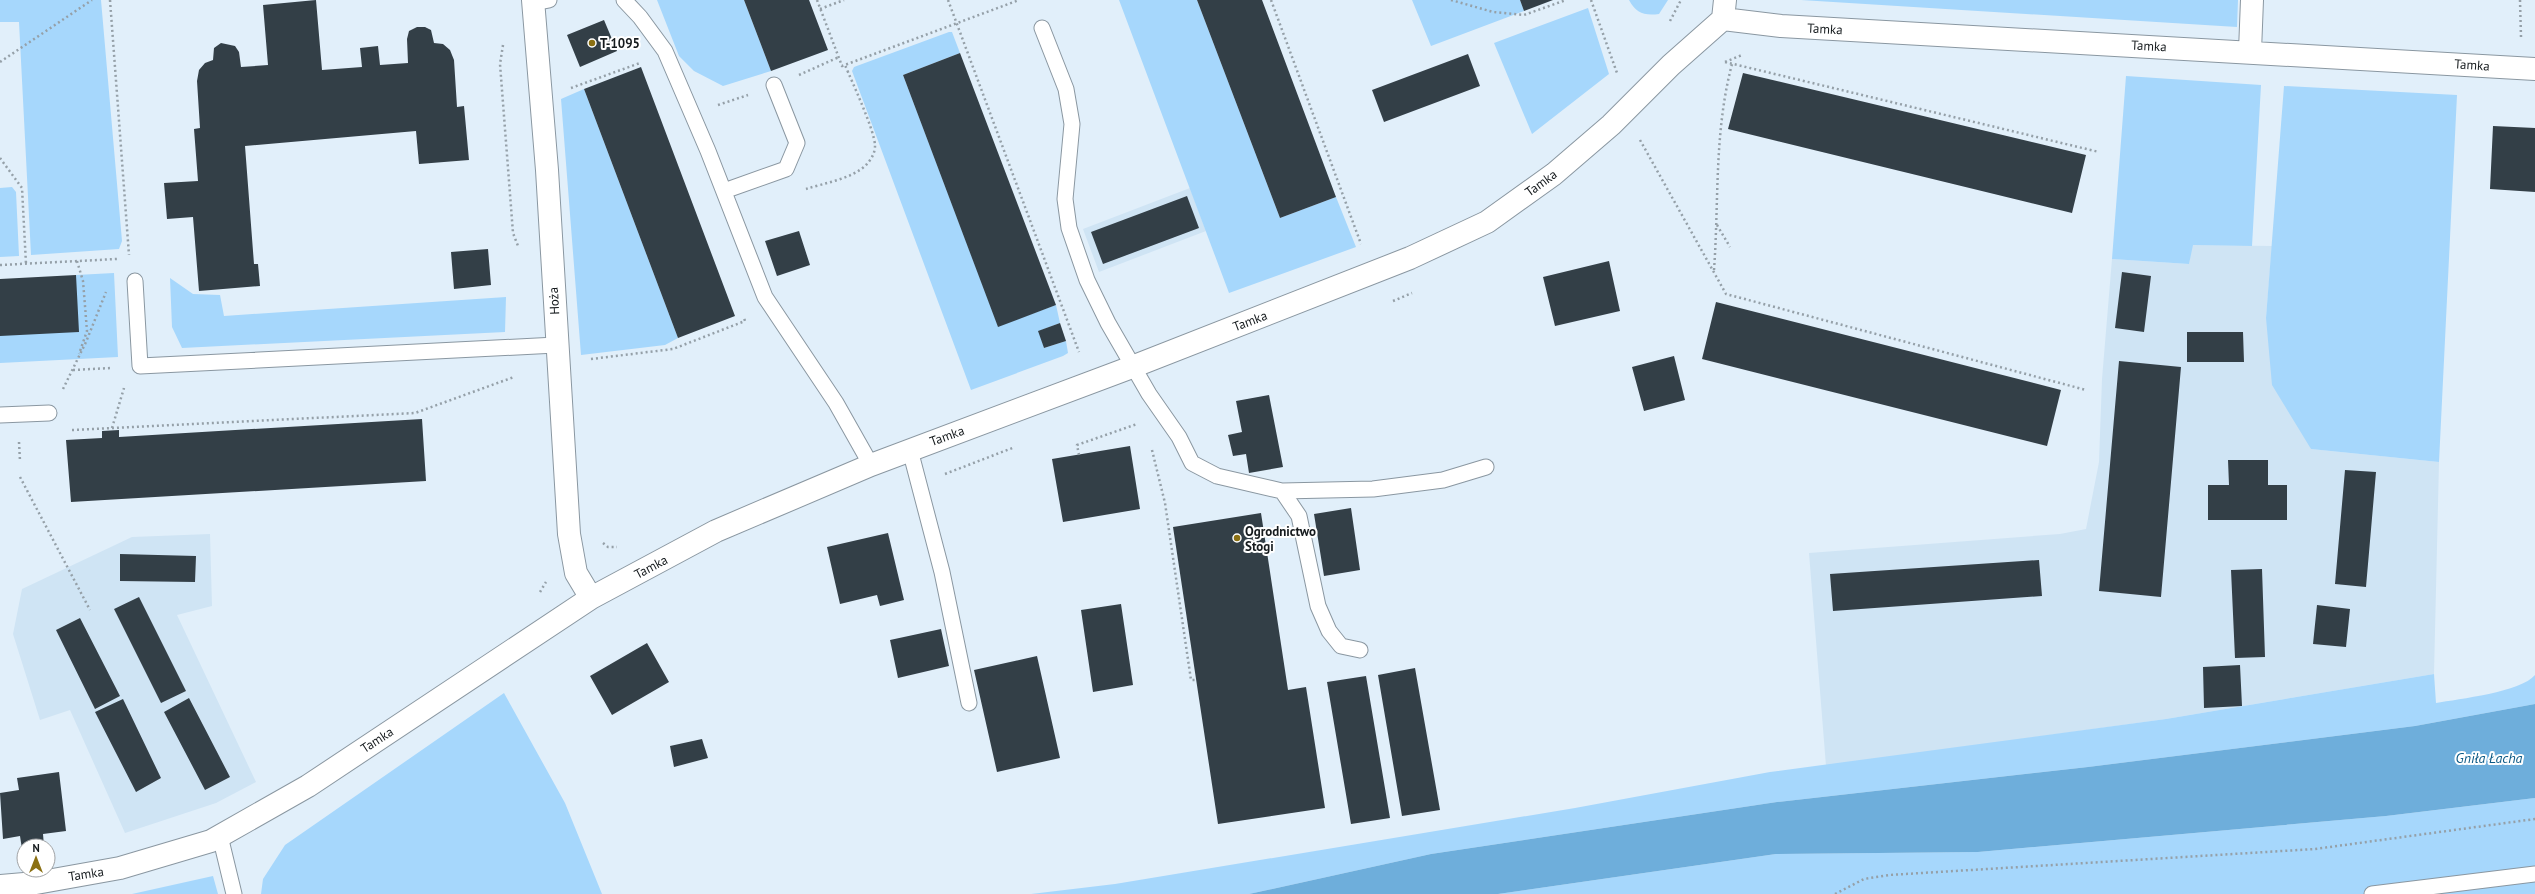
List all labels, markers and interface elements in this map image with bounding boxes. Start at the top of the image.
street label: Tamka [1807,20,1843,38]
place label: T-1095 [600,35,640,52]
street label: Tamka [2131,37,2167,55]
marker: T-1095 [587,38,597,48]
street label: Tamka [2454,55,2490,75]
street label: Tamka [1522,166,1560,200]
street label: Hoża [545,287,563,315]
street label: Tamka [1230,307,1270,335]
street label: Tamka [927,422,967,450]
place label: Ogrodnictwo Stogi [1245,523,1316,555]
marker: Ogrodnictwo Stogi [1232,533,1242,543]
street label: Tamka [631,551,671,583]
street label: Tamka [357,723,397,757]
water label: Gniła Łacha [2456,749,2523,767]
north arrow [16,838,56,878]
text: N [32,841,40,855]
street label: Tamka [67,863,105,885]

